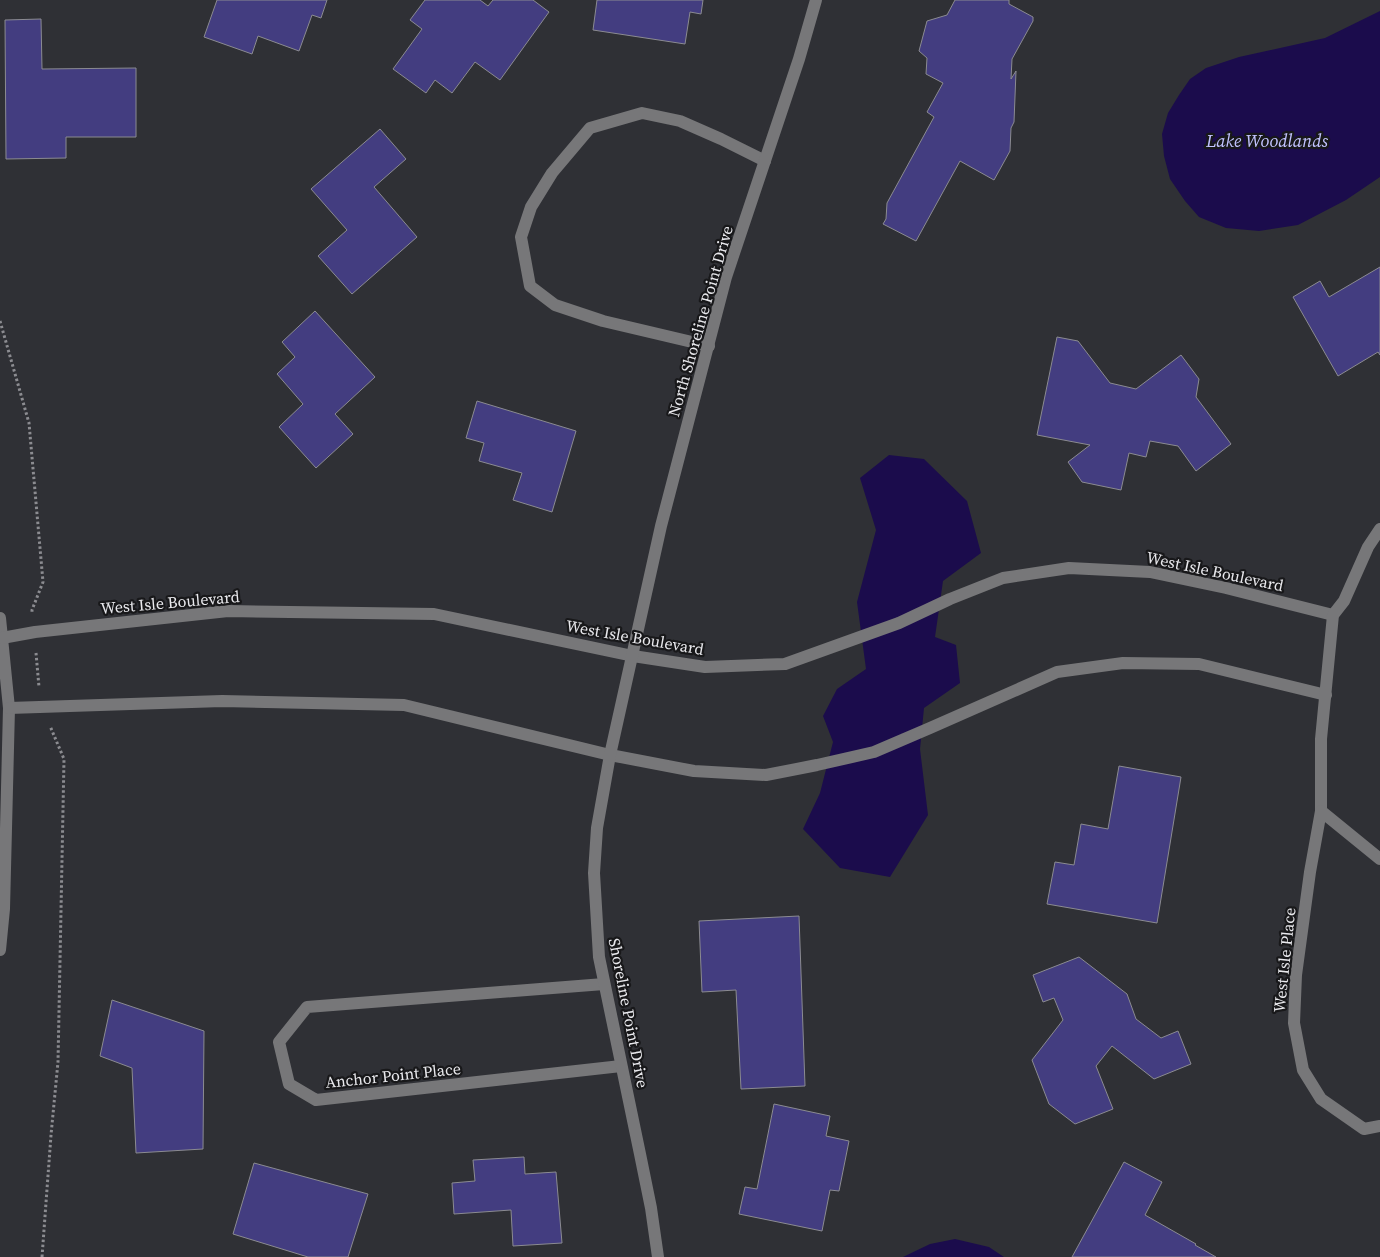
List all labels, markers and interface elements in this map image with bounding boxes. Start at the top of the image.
water label: Lake Woodlands [1205,128,1329,153]
street label: North Shoreline Point Drive [662,223,738,419]
street label: West Isle Boulevard [1144,546,1286,596]
street label: West Isle Boulevard [99,585,241,619]
street label: West Isle Boulevard [564,614,706,660]
street label: West Isle Place [1268,906,1300,1014]
street label: Shoreline Point Drive [604,936,654,1090]
street label: Anchor Point Place [324,1057,462,1093]

